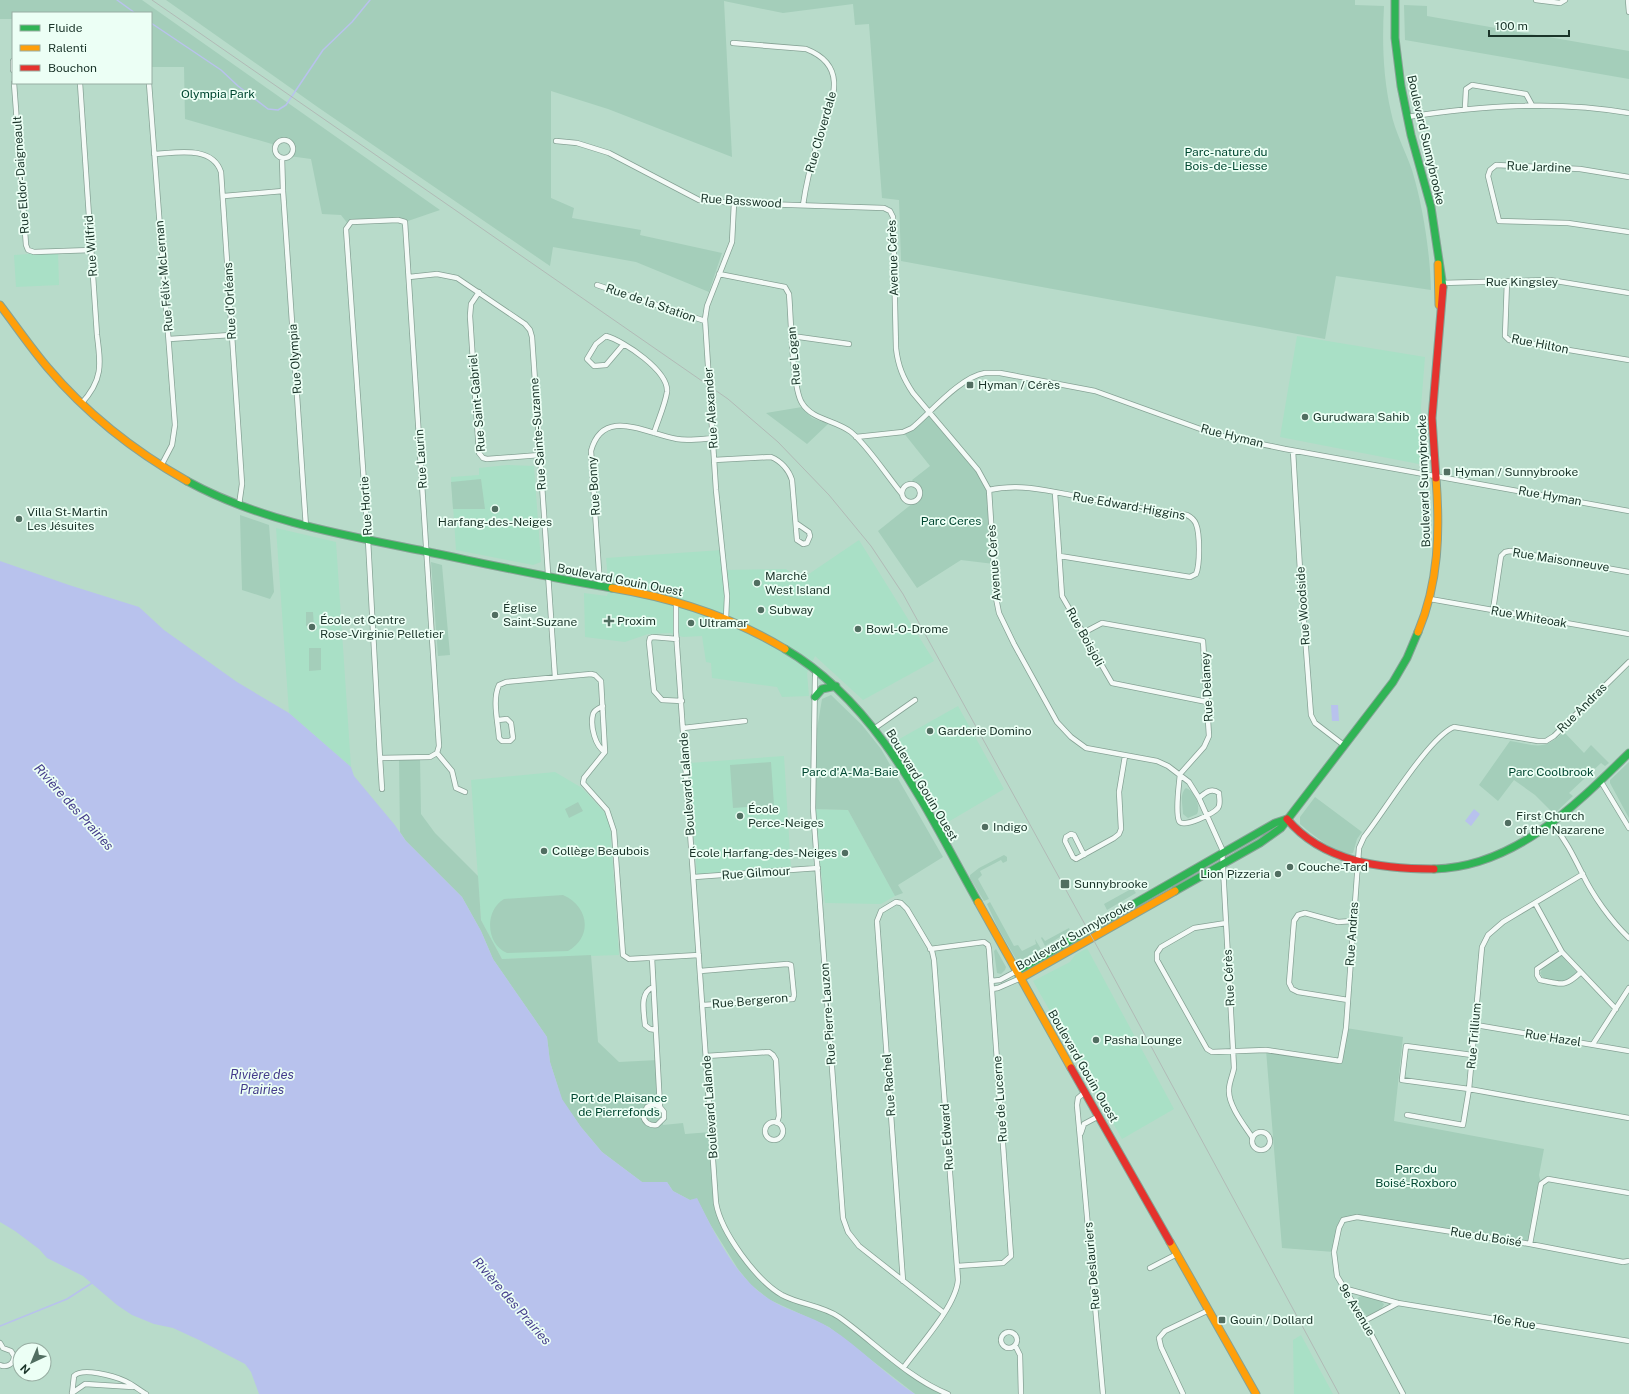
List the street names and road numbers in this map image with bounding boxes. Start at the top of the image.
street label: Boulevard Sunnybrooke [1404,74,1448,206]
street label: Rue Cloverdale [803,89,839,174]
street label: Rue Eldor-Daigneault [10,115,32,235]
street label: Rue Jardine [1507,159,1572,175]
street label: Rue Basswood [700,191,782,211]
street label: Rue Wilfrid [82,215,100,277]
street label: Rue Félix-McLernan [152,220,176,332]
street label: Avenue Cérès [885,220,901,296]
street label: Rue d'Orléans [221,262,239,340]
street label: Rue Kingsley [1486,275,1559,289]
street label: Rue de la Station [604,281,698,325]
street label: Rue Olympia [286,323,304,395]
street label: Rue Logan [784,326,804,386]
street label: Rue Hilton [1510,332,1570,356]
street label: Rue Saint-Gabriel [466,353,488,453]
street label: Rue Alexander [701,367,721,449]
street label: Rue Sainte-Suzanne [527,377,549,491]
street label: Boulevard Sunnybrooke [1415,414,1433,548]
street label: Rue Hyman [1199,421,1265,451]
street label: Rue Laurin [412,429,430,489]
street label: Rue Bonny [585,455,603,516]
street label: Rue Hortie [357,476,375,536]
street label: Rue Hyman [1517,484,1583,508]
street label: Rue Edward-Higgins [1072,489,1186,523]
street label: Avenue Cérès [984,524,1004,602]
street label: Rue Maisonneuve [1512,545,1611,575]
street label: Boulevard Gouin Ouest [556,561,684,599]
street label: Rue Woodside [1293,566,1313,646]
street label: Rue Whiteoak [1490,603,1568,631]
street label: Rue Boisjoli [1063,605,1107,669]
street label: Rue Delaney [1198,651,1216,722]
street label: Rue Andras [1554,680,1610,736]
street label: Boulevard Gouin Ouest [883,727,961,844]
street label: Boulevard Lalande [676,732,698,836]
street label: Rue Gilmour [721,864,791,882]
street label: Boulevard Sunnybrooke [1014,897,1137,973]
street label: Rue Andras [1343,901,1361,967]
street label: Rue Cérès [1221,949,1237,1007]
street label: Rue Pierre-Lauzon [817,962,839,1066]
street label: Rue Bergeron [711,991,789,1011]
street label: Rue Trillium [1464,1002,1484,1070]
street label: Boulevard Gouin Ouest [1045,1007,1121,1125]
street label: Rue Hazel [1524,1027,1582,1049]
street label: Rue Rachel [880,1053,898,1117]
street label: Boulevard Lalande [699,1055,721,1159]
street label: Rue de Lucerne [990,1055,1010,1143]
street label: Rue Edward [938,1103,956,1171]
street label: Rue Deslauriers [1081,1221,1103,1311]
street label: Rue du Boisé [1449,1224,1523,1250]
street label: 9e Avenue [1336,1281,1378,1339]
street label: 16e Rue [1491,1312,1537,1332]

